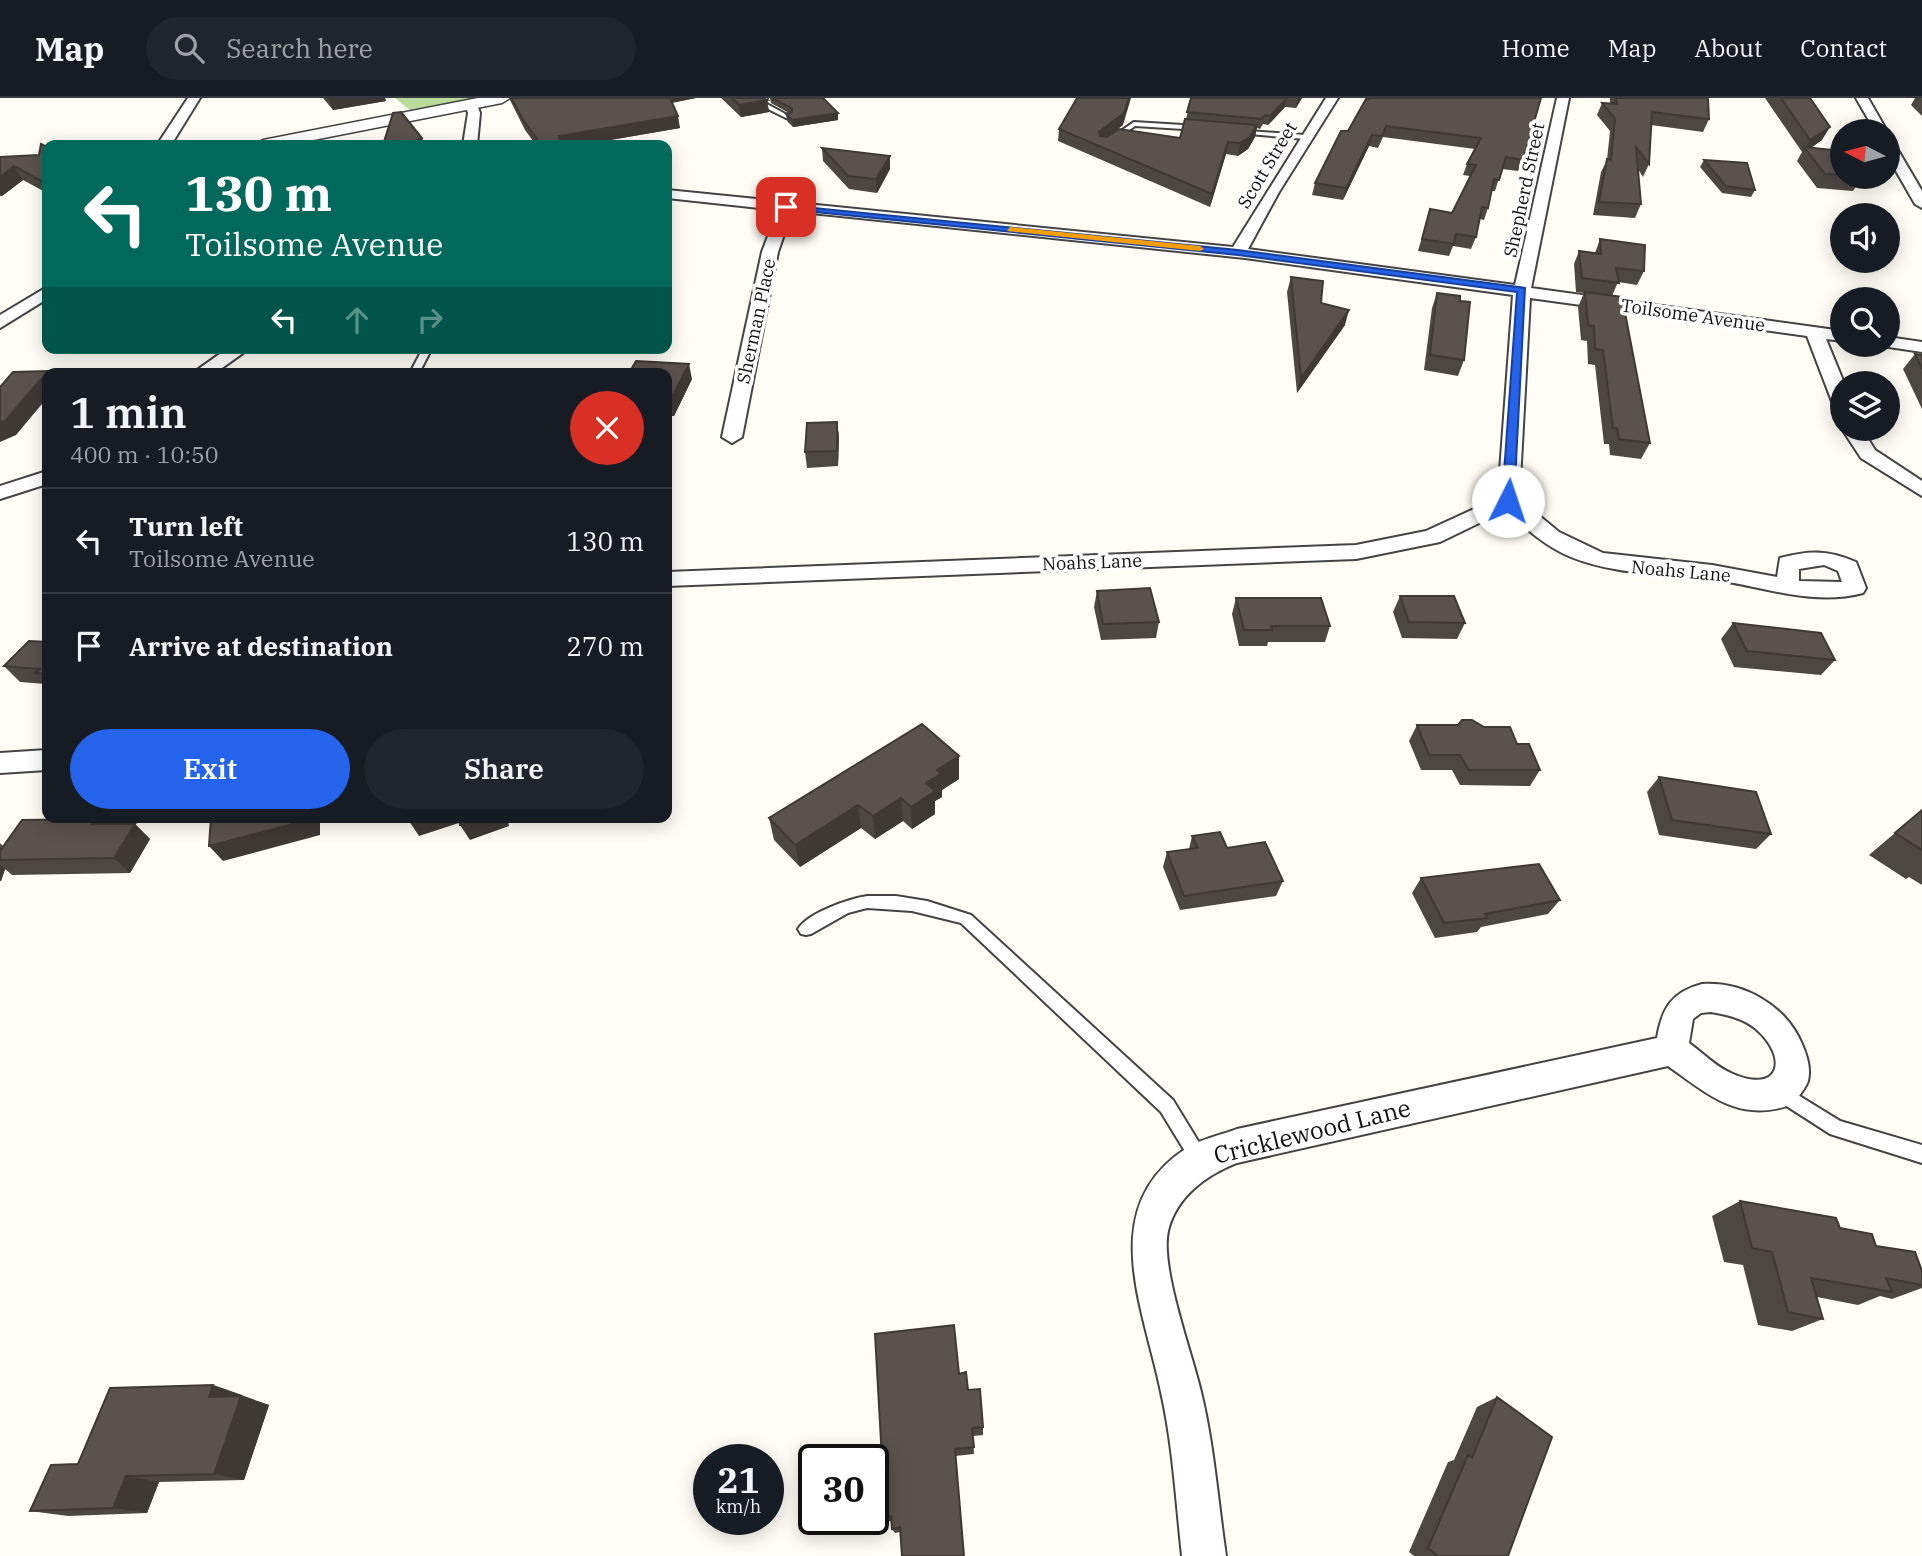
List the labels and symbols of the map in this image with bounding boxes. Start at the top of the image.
street label: Scott Street [1232,117,1302,213]
north arrow [1830,119,1900,189]
street label: Shepherd Street [1499,121,1549,259]
pin [756,177,816,237]
street label: Sherman Place [732,256,780,386]
street label: Toilsome Avenue [1619,293,1767,337]
position arrow [1471,464,1545,538]
street label: Noahs Lane [1042,549,1142,575]
street label: Noahs Lane [1630,555,1732,587]
street label: Cricklewood Lane [1210,1091,1414,1171]
speed limit sign: 30 [798,1444,889,1535]

